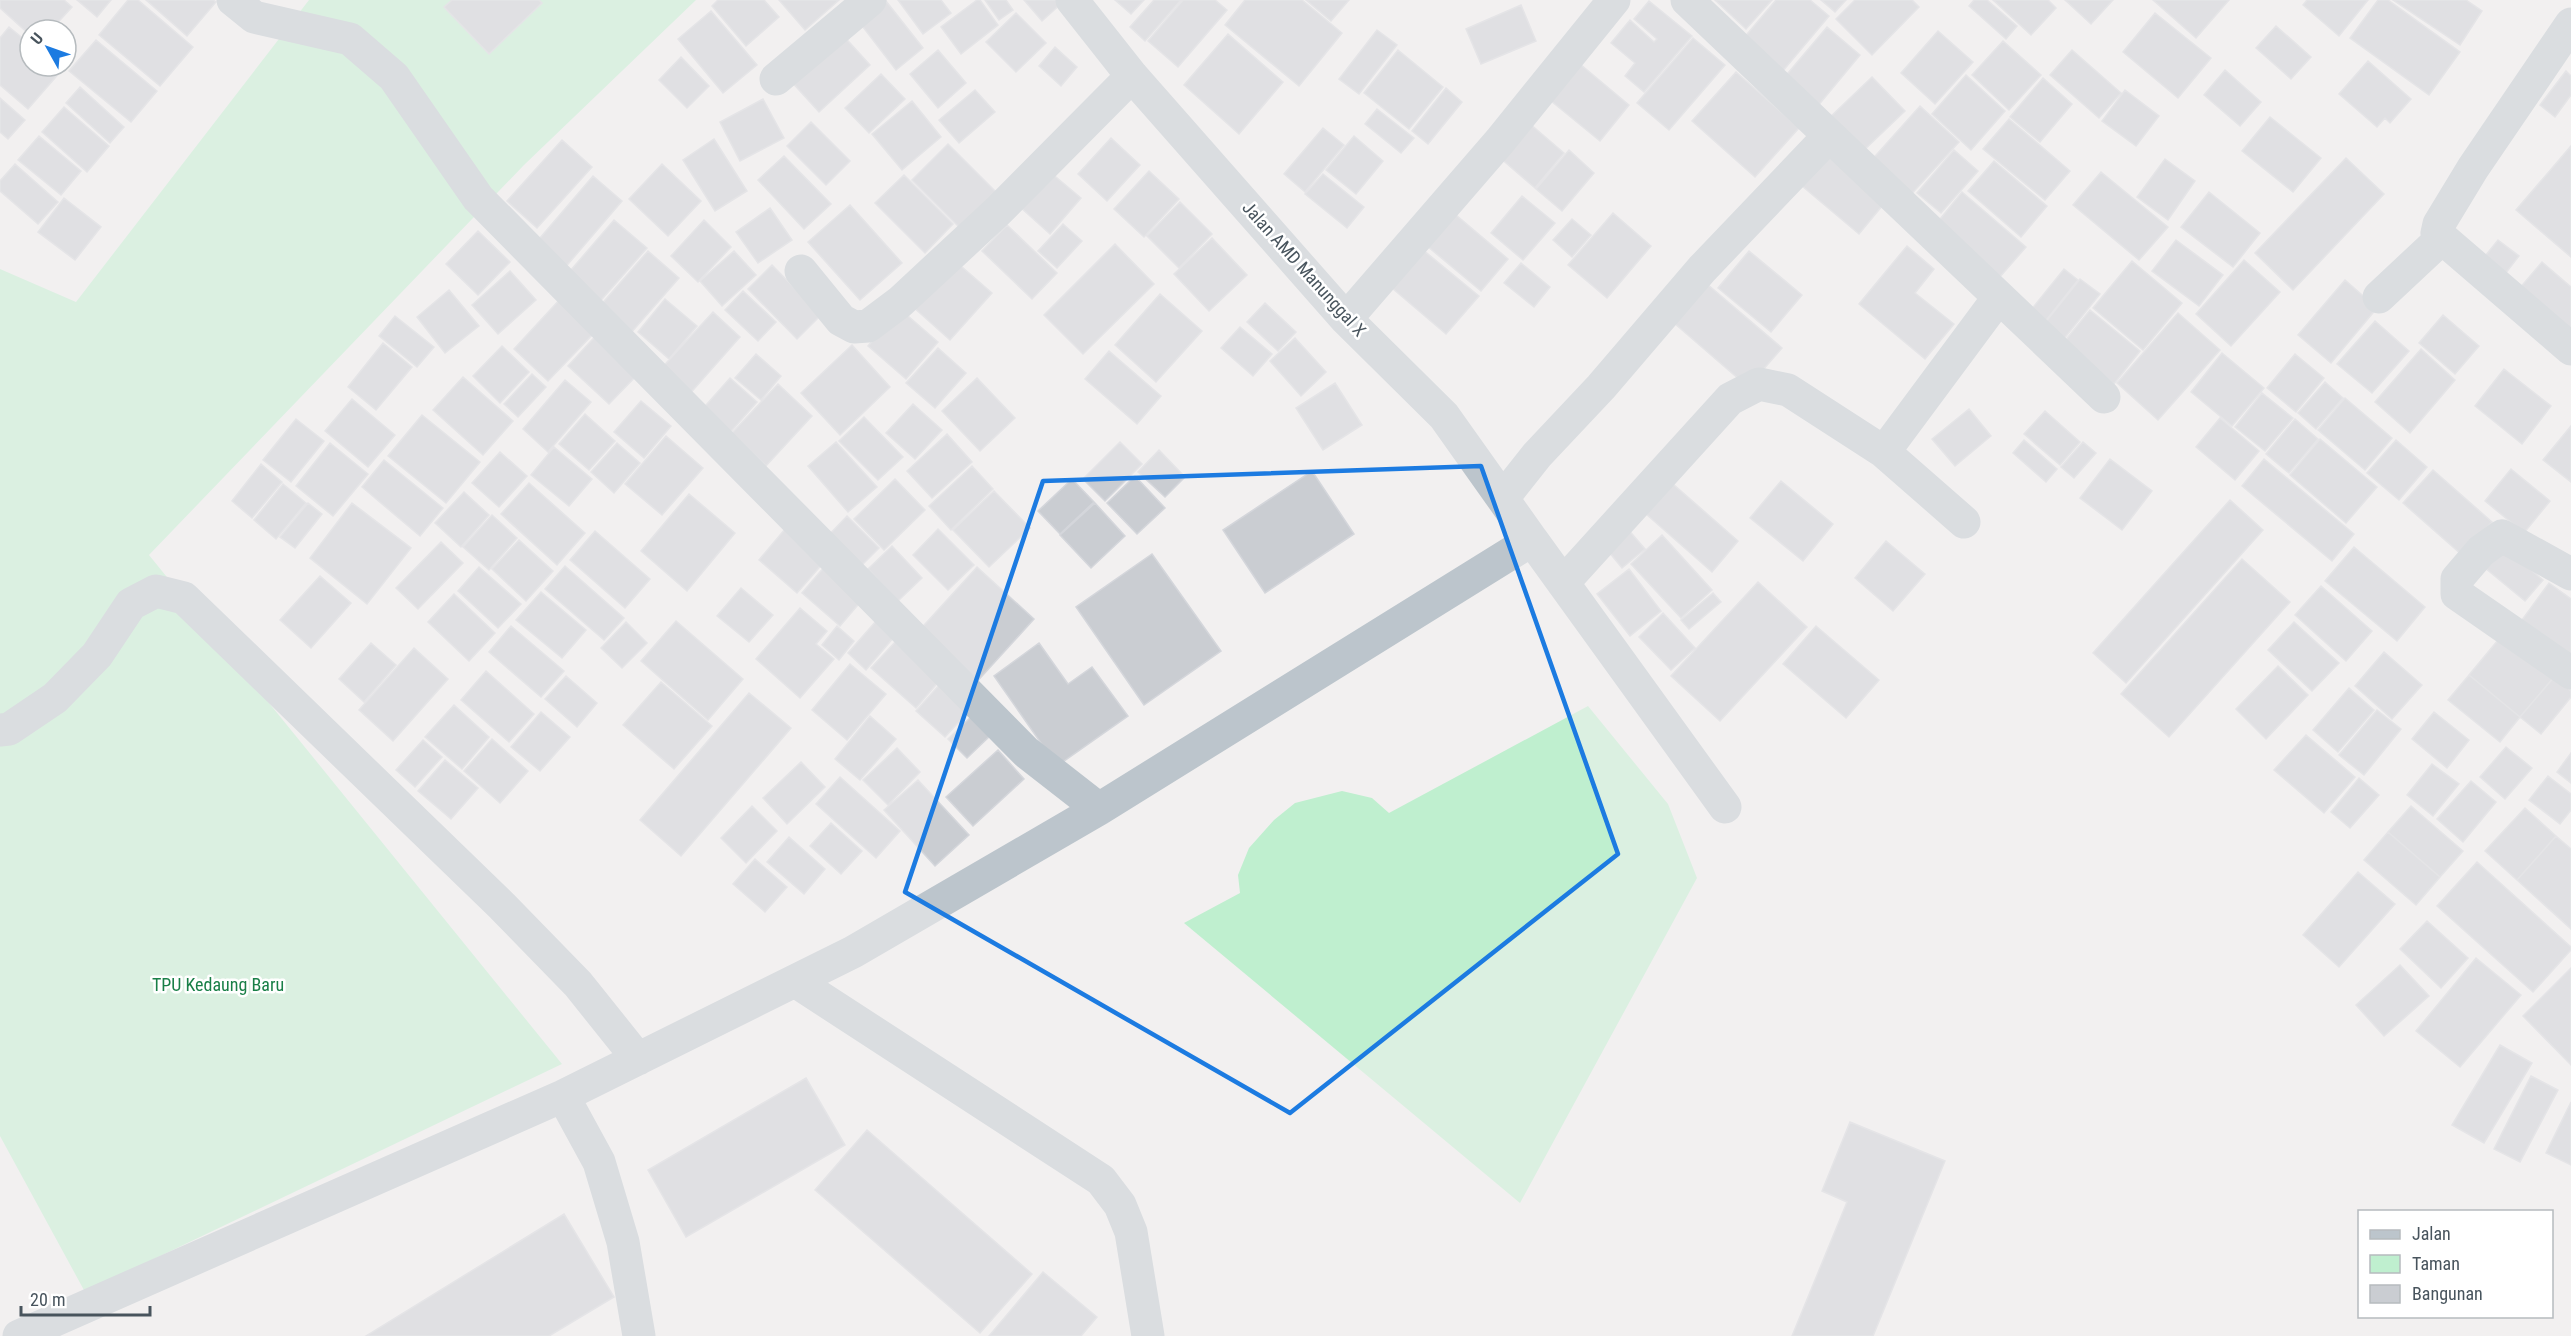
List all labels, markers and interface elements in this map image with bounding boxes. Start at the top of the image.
north arrow [18,18,78,78]
text: U [27,29,47,48]
street label: Jalan AMD Manunggal X [1238,197,1371,340]
park label: TPU Kedaung Baru [152,974,284,995]
legend [2358,1210,2553,1318]
text: Jalan [2412,1223,2451,1244]
text: Taman [2412,1253,2460,1274]
scale bar [21,1279,150,1317]
text: Bangunan [2412,1283,2483,1304]
text: 20 m [30,1289,65,1310]

